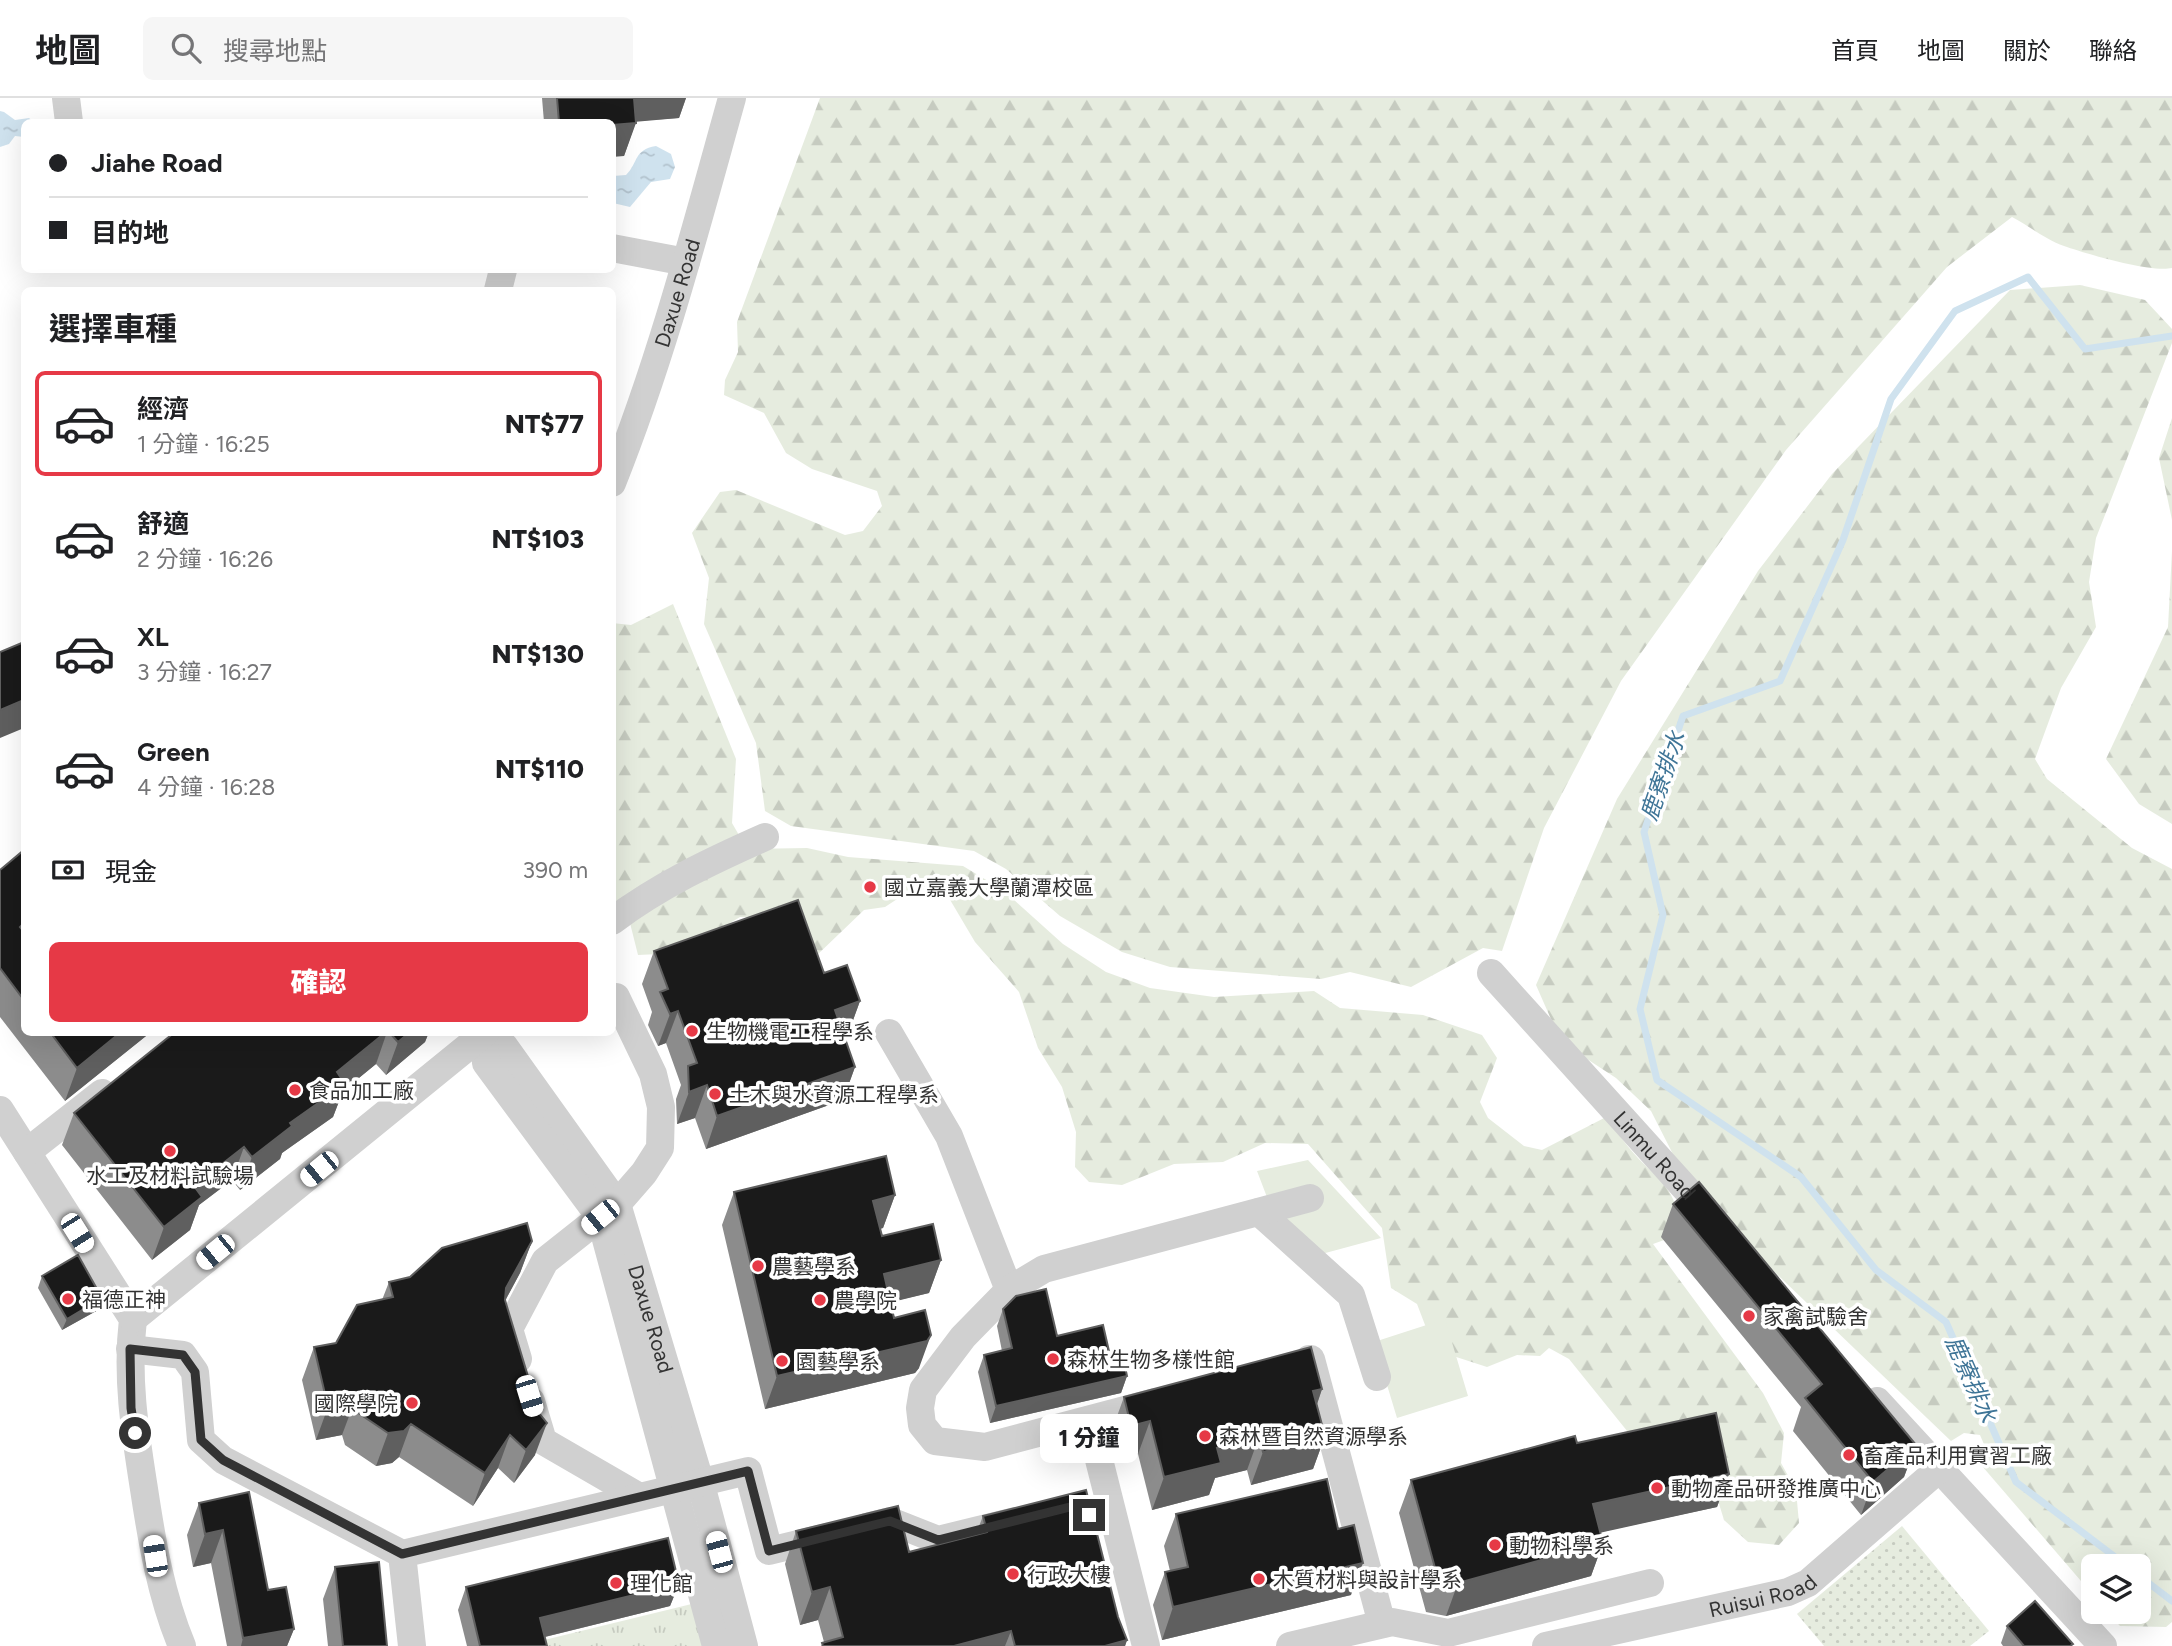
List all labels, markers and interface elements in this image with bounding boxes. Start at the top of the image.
search box [143,17,633,80]
icon: search [167,29,205,67]
text: 地圖 [35,31,101,70]
text: 搜尋地點 [223,35,327,67]
text: 首頁 [1831,36,1879,65]
text: 地圖 [1917,36,1965,65]
text: 關於 [2003,36,2051,65]
text: 聯絡 [2089,36,2137,65]
text: Jiahe Road [91,147,223,179]
text: 目的地 [91,217,169,249]
street label: Daxue Road [649,236,705,350]
text: 選擇車種 [49,310,177,348]
icon: car [53,392,116,455]
text: 經濟 [137,393,189,425]
text: NT$77 [505,408,584,440]
text: 1 分鐘 · 16:25 [137,430,270,458]
icon: car [53,507,116,570]
text: 舒適 [137,508,189,540]
text: NT$103 [491,523,584,555]
text: 2 分鐘 · 16:26 [137,545,273,573]
text: XL [137,621,169,653]
icon: car [53,622,116,685]
text: NT$130 [491,638,584,670]
text: 3 分鐘 · 16:27 [137,658,272,686]
water label: 鹿寮排水 [1635,727,1692,824]
text: Green [137,736,210,768]
icon: car [53,737,116,800]
text: NT$110 [495,753,584,785]
text: 4 分鐘 · 16:28 [137,773,275,801]
icon: cash [49,851,87,889]
text: 現金 [105,856,157,888]
text: 390 m [522,856,588,884]
place label: 國立嘉義大學蘭潭校區 [884,875,1094,900]
marker: 國立嘉義大學蘭潭校區 [862,879,878,895]
button: 確認 [49,942,588,1022]
place label: 生物機電工程學系 [706,1019,874,1044]
marker: 生物機電工程學系 [684,1023,700,1039]
place label: 食品加工廠 [309,1078,414,1103]
marker: 食品加工廠 [287,1082,303,1098]
place label: 土木與水資源工程學系 [729,1082,939,1107]
marker: 土木與水資源工程學系 [707,1086,723,1102]
street label: Linmu Road [1609,1105,1702,1204]
marker: 水工及材料試驗場 [162,1143,178,1159]
car [297,1148,342,1190]
place label: 水工及材料試驗場 [86,1163,254,1188]
car [578,1196,623,1238]
car [57,1210,98,1256]
car [193,1231,238,1273]
place label: 農藝學系 [772,1254,856,1279]
marker: 農藝學系 [750,1258,766,1274]
street label: Daxue Road [623,1262,679,1376]
place label: 福德正神 [82,1287,166,1312]
place label: 農學院 [834,1288,897,1313]
marker: 福德正神 [60,1291,76,1307]
marker: 農學院 [812,1292,828,1308]
place label: 家禽試驗舍 [1763,1304,1868,1329]
marker: 家禽試驗舍 [1741,1308,1757,1324]
water label: 鹿寮排水 [1940,1331,2003,1428]
place label: 森林生物多樣性館 [1067,1347,1235,1372]
place label: 園藝學系 [796,1349,880,1374]
marker: 森林生物多樣性館 [1045,1351,1061,1367]
marker: 園藝學系 [774,1353,790,1369]
car [513,1373,546,1419]
place label: 國際學院 [314,1391,398,1416]
marker: 國際學院 [404,1395,420,1411]
callout: 1 分鐘 [1040,1414,1138,1462]
route start [119,1417,151,1449]
text: 1 分鐘 [1058,1424,1120,1452]
place label: 森林暨自然資源學系 [1219,1424,1408,1449]
marker: 森林暨自然資源學系 [1197,1428,1213,1444]
place label: 畜產品利用實習工廠 [1863,1443,2052,1468]
marker: 畜產品利用實習工廠 [1841,1447,1857,1463]
place label: 動物產品研發推廣中心 [1671,1476,1881,1501]
marker: 動物產品研發推廣中心 [1649,1480,1665,1496]
route end [1073,1499,1105,1531]
car [704,1529,735,1575]
place label: 動物科學系 [1509,1533,1614,1558]
car [142,1534,169,1578]
marker: 動物科學系 [1487,1537,1503,1553]
map controls [2081,1554,2151,1624]
button: layers [2081,1554,2151,1624]
place label: 行政大樓 [1027,1562,1111,1587]
marker: 行政大樓 [1005,1566,1021,1582]
place label: 木質材料與設計學系 [1273,1567,1462,1592]
street label: Ruisui Road [1706,1569,1821,1622]
place label: 理化館 [630,1571,693,1596]
marker: 木質材料與設計學系 [1251,1571,1267,1587]
marker: 理化館 [608,1575,624,1591]

